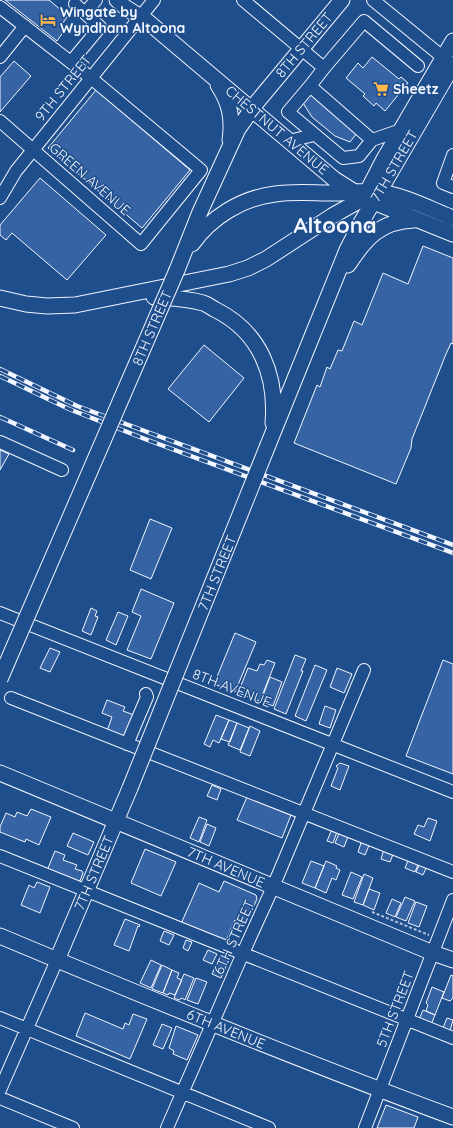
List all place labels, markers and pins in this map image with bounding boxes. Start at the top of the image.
place label: Wingate by Wyndham Altoona [60,3,185,37]
hotel icon: Wingate by Wyndham Altoona [39,11,57,29]
supermarket icon: Sheetz [372,80,390,98]
place label: Sheetz [393,80,439,98]

